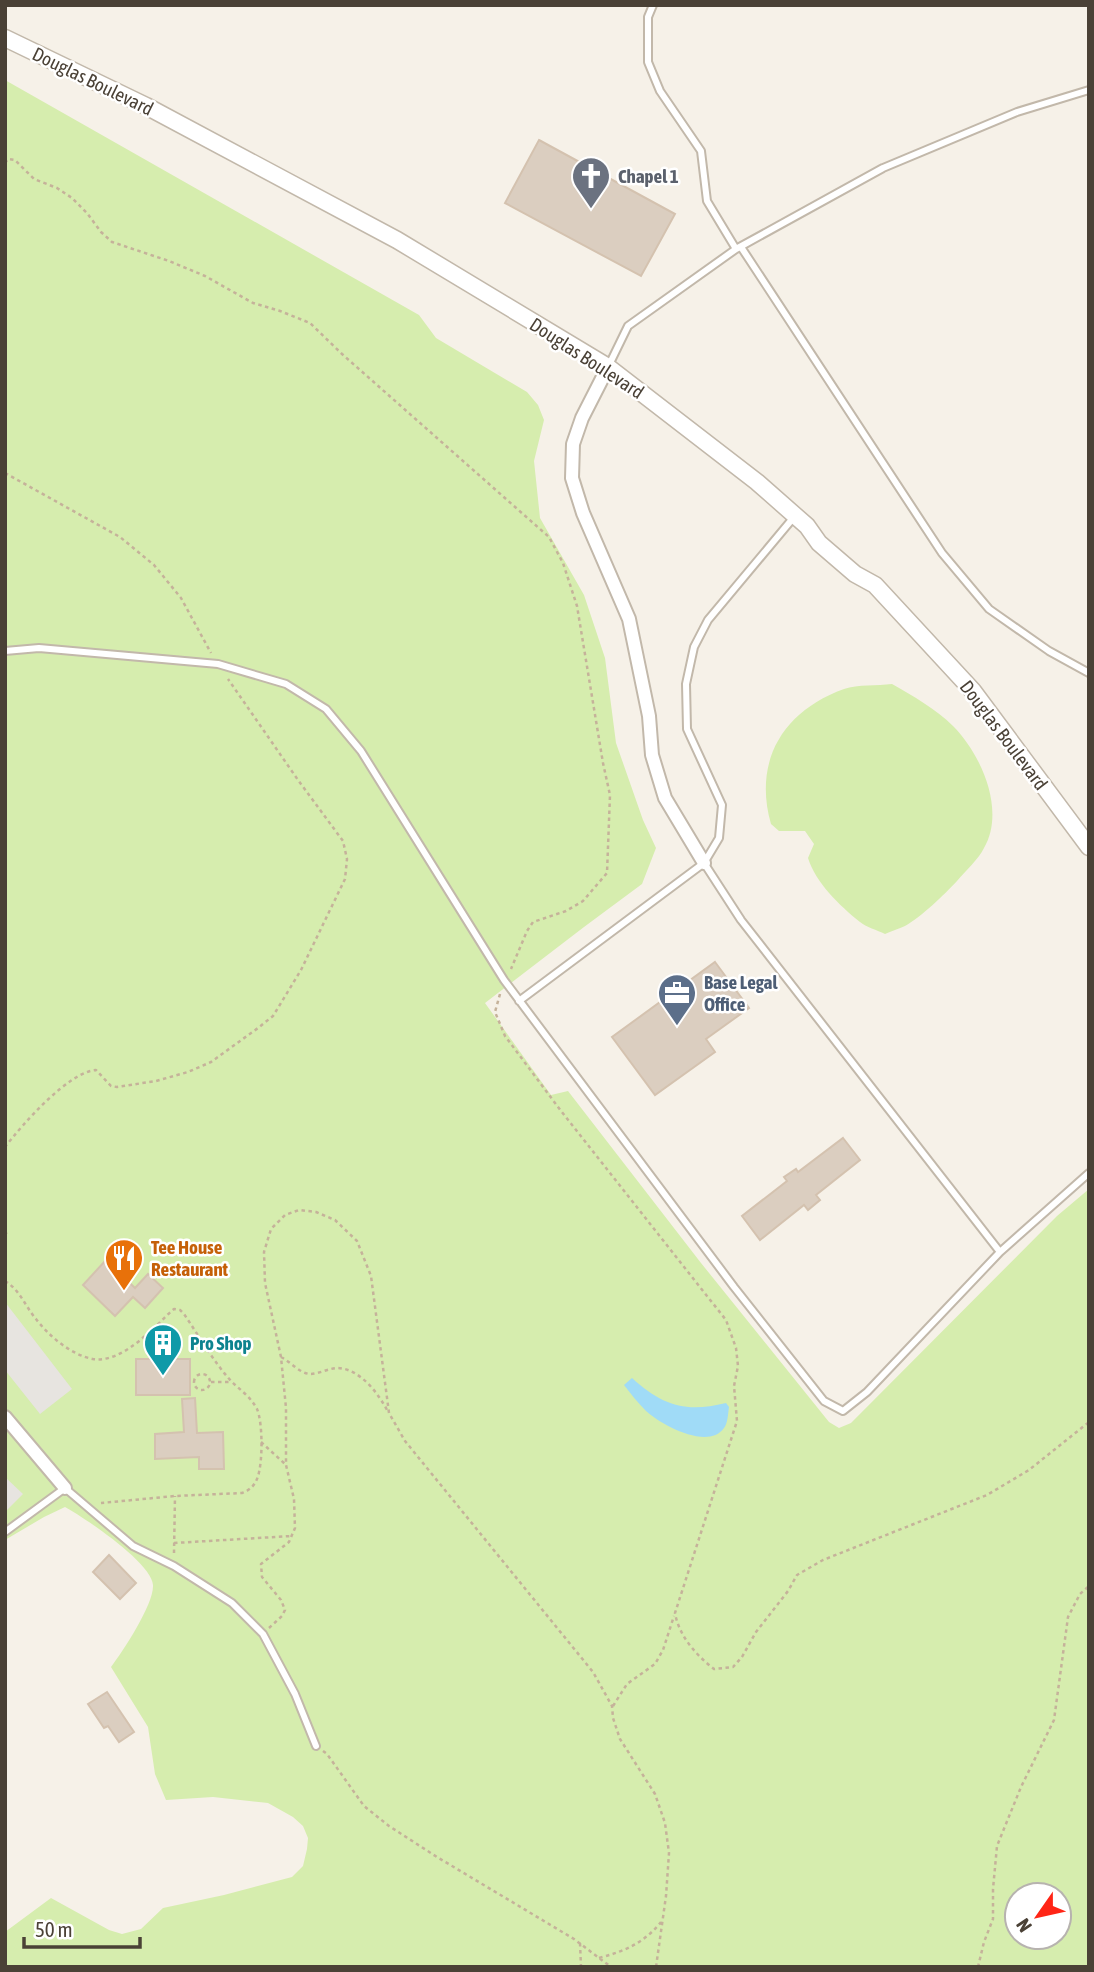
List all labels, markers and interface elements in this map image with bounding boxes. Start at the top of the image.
street label: Douglas Boulevard [29,42,157,120]
church icon: Chapel 1 [570,155,612,210]
place label: Chapel 1 [618,165,679,187]
street label: Douglas Boulevard [526,313,648,403]
street label: Douglas Boulevard [956,676,1052,794]
place label: Base Legal Office [704,971,778,1015]
office icon: Base Legal Office [656,972,698,1027]
place label: Tee House Restaurant [151,1236,229,1280]
restaurant icon: Tee House Restaurant [103,1237,145,1292]
building icon: Pro Shop [142,1322,184,1377]
place label: Pro Shop [190,1332,252,1354]
north arrow [1003,1881,1073,1951]
scale bar [24,1906,140,1950]
text: N [1012,1915,1036,1936]
text: 50 m [35,1917,73,1941]

